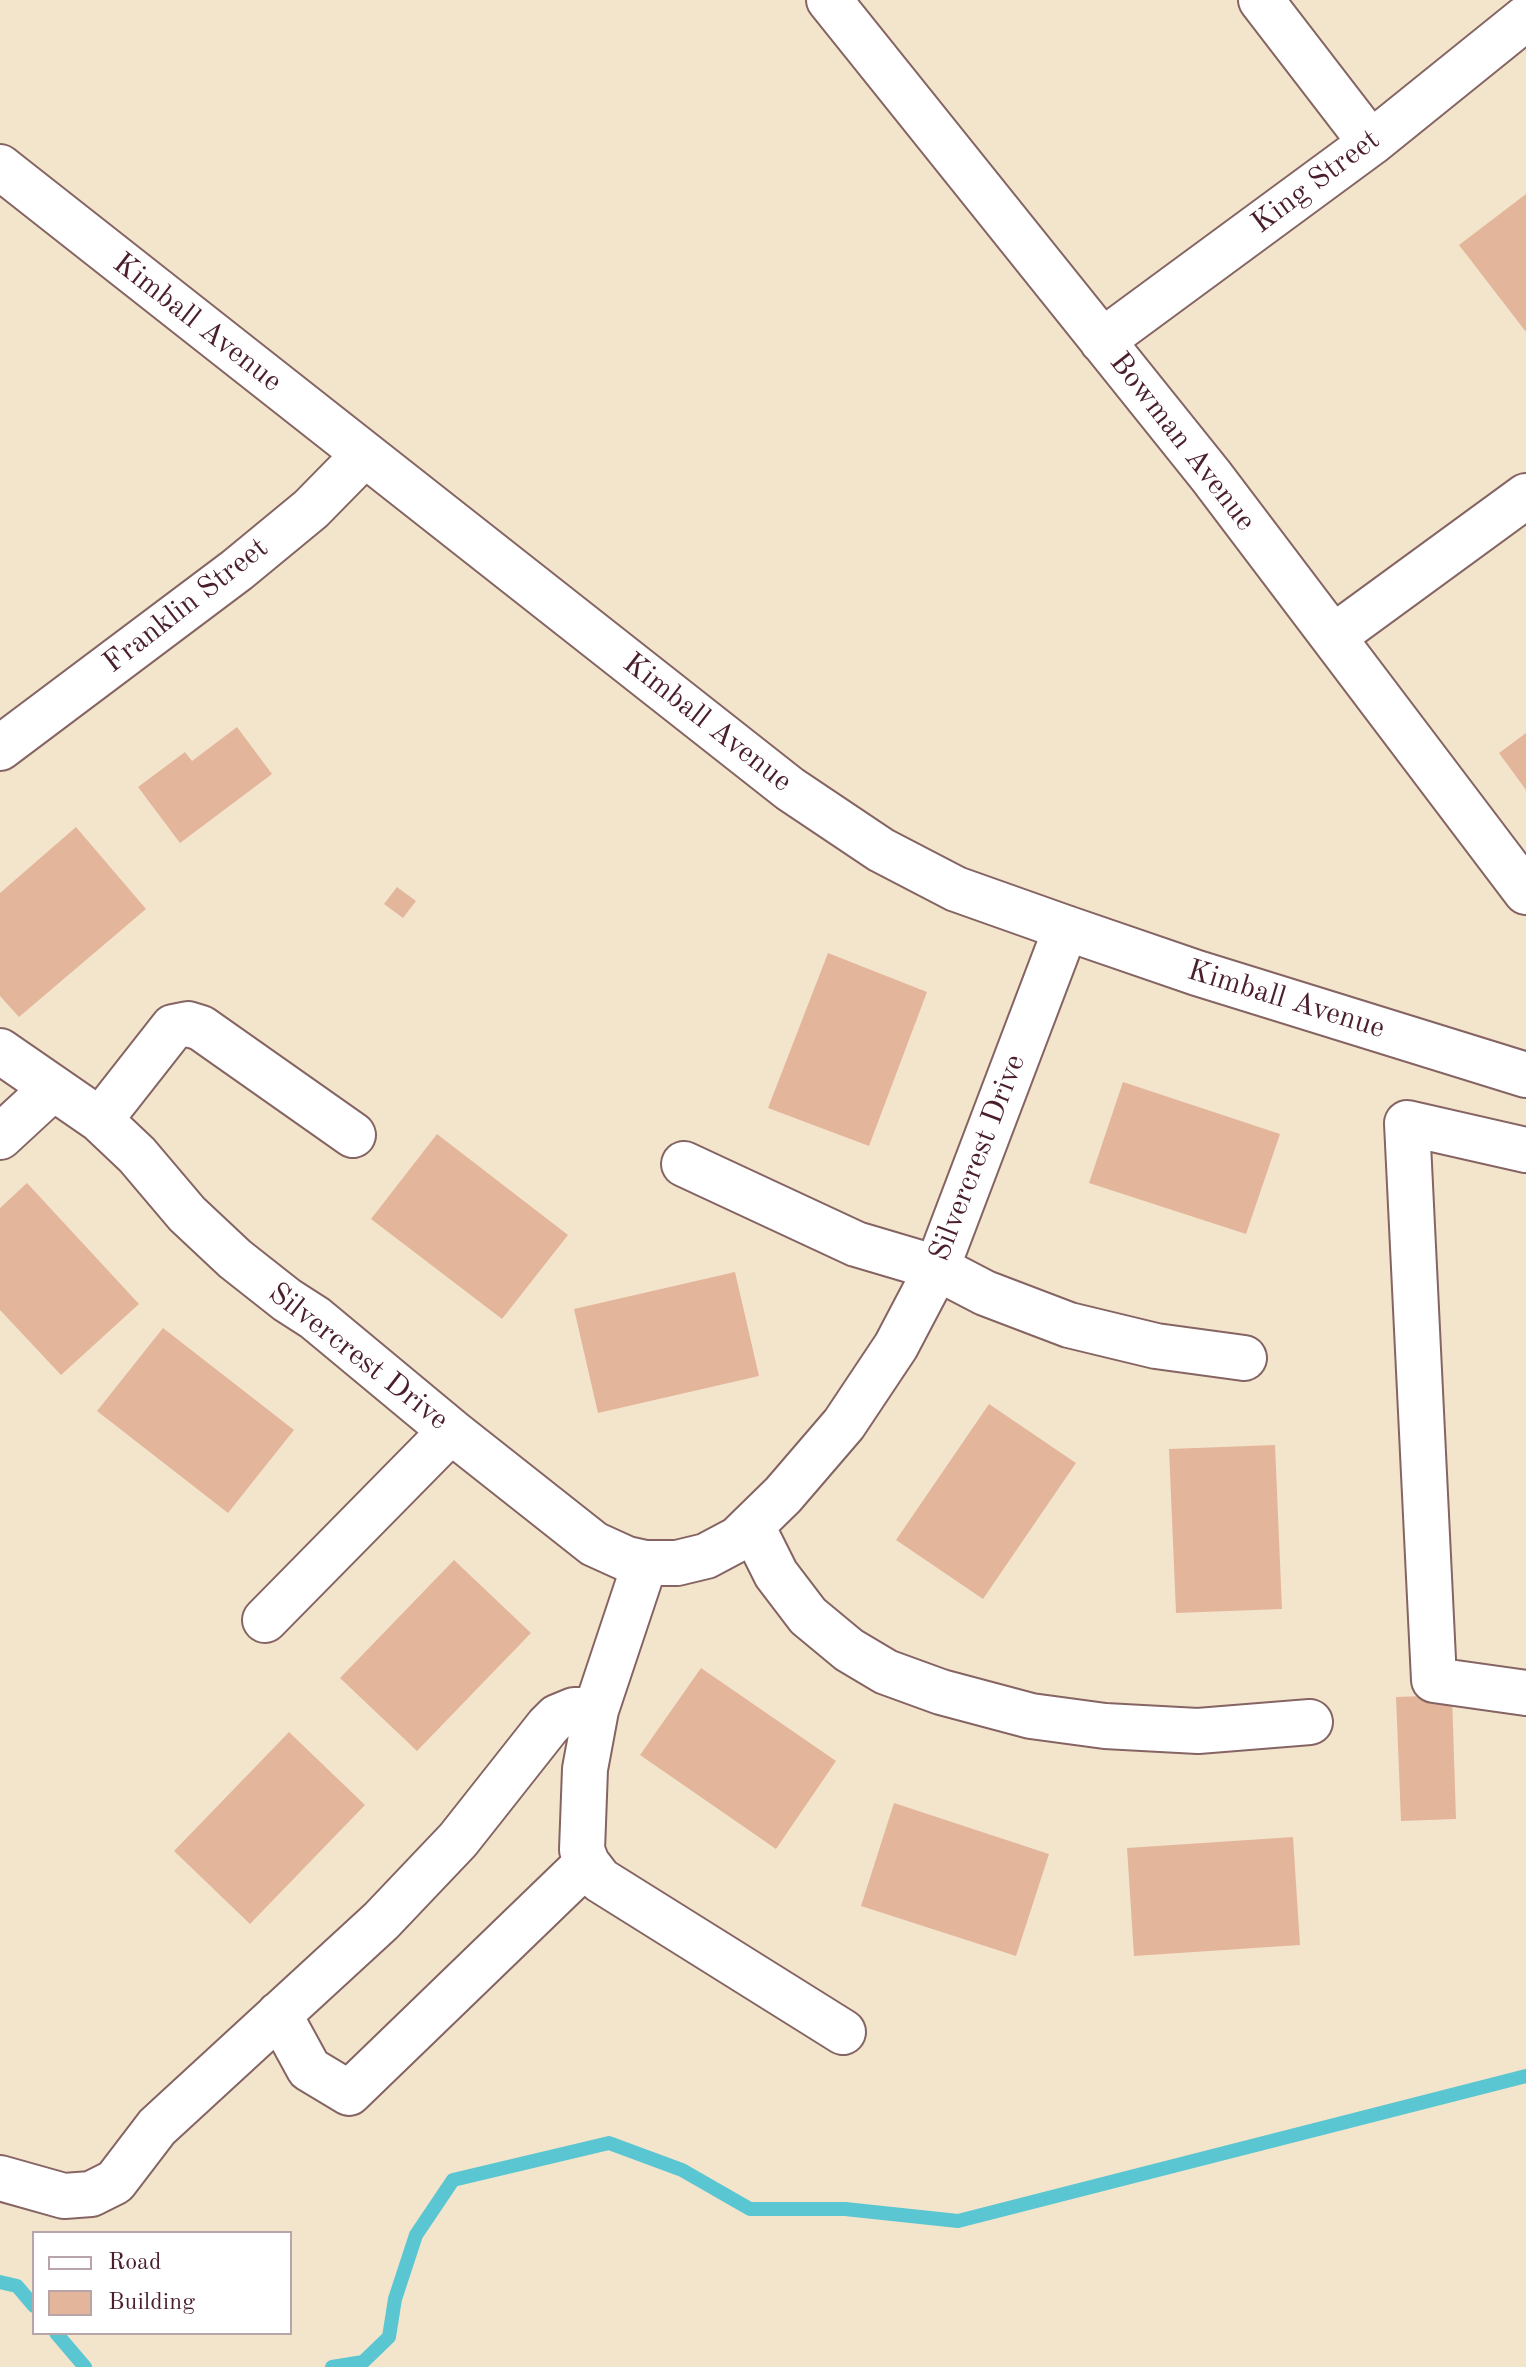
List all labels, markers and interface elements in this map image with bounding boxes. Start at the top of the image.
street label: King Street [1245,122,1387,242]
street label: Kimball Avenue [105,246,289,400]
street label: Bowman Avenue [1101,345,1263,539]
street label: Franklin Street [96,530,276,682]
street label: Kimball Avenue [615,646,799,800]
street label: Kimball Avenue [1183,953,1389,1047]
street label: Silvercrest Drive [922,1050,1034,1266]
street label: Silvercrest Drive [261,1276,455,1438]
legend [32,2231,292,2335]
text: Road [108,2251,161,2275]
text: Building [108,2291,195,2315]

